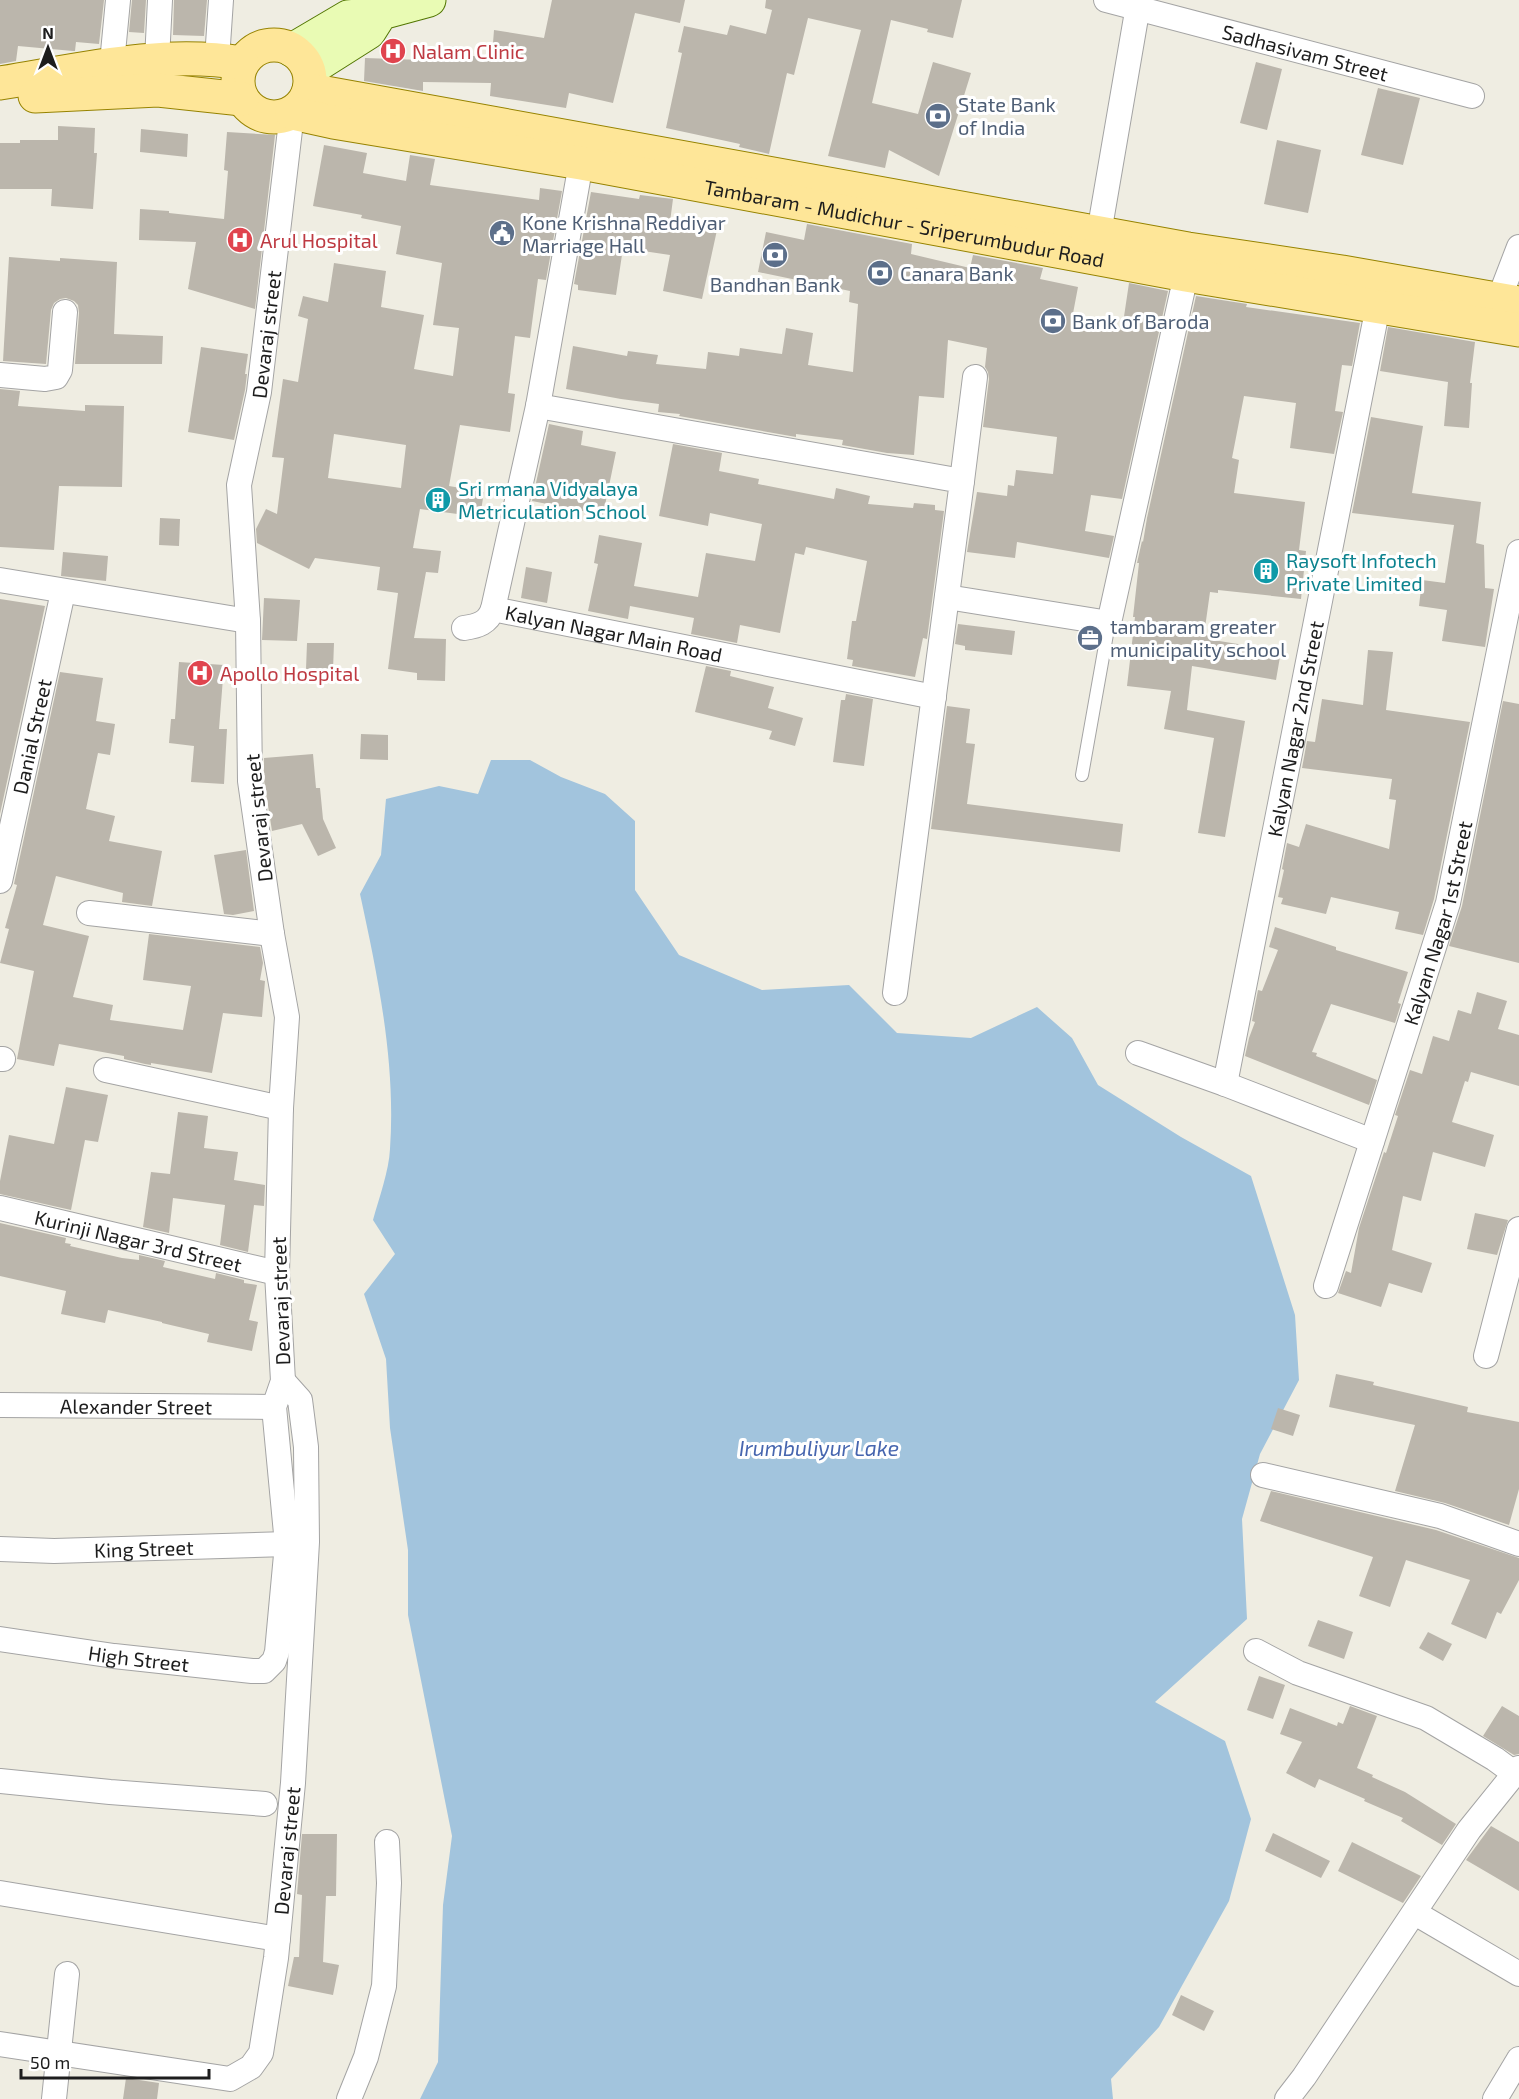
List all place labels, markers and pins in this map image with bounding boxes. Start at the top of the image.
hospital icon: Nalam Clinic [378,36,408,66]
place label: Nalam Clinic [412,39,525,63]
place label: State Bank of India [958,92,1056,139]
bank icon: State Bank of India [923,101,953,131]
place label: Kone Krishna Reddiyar Marriage Hall [522,210,726,257]
public building icon: Kone Krishna Reddiyar Marriage Hall [487,218,517,248]
hospital icon: Arul Hospital [225,225,255,255]
place label: Arul Hospital [260,228,378,252]
bank icon: Bandhan Bank [760,240,790,270]
bank icon: Canara Bank [865,258,895,288]
place label: Canara Bank [900,261,1014,285]
place label: Bandhan Bank [710,272,840,296]
bank icon: Bank of Baroda [1038,306,1068,336]
place label: Bank of Baroda [1072,309,1209,333]
place label: Sri rmana Vidyalaya Metriculation School [458,476,646,523]
building icon: Sri rmana Vidyalaya Metriculation School [423,485,453,515]
place label: Raysoft Infotech Private Limited [1286,548,1437,595]
building icon: Raysoft Infotech Private Limited [1251,556,1281,586]
place label: tambaram greater municipality school [1110,614,1286,661]
office icon: tambaram greater municipality school [1075,623,1105,653]
hospital icon: Apollo Hospital [185,658,215,688]
place label: Apollo Hospital [220,661,359,685]

